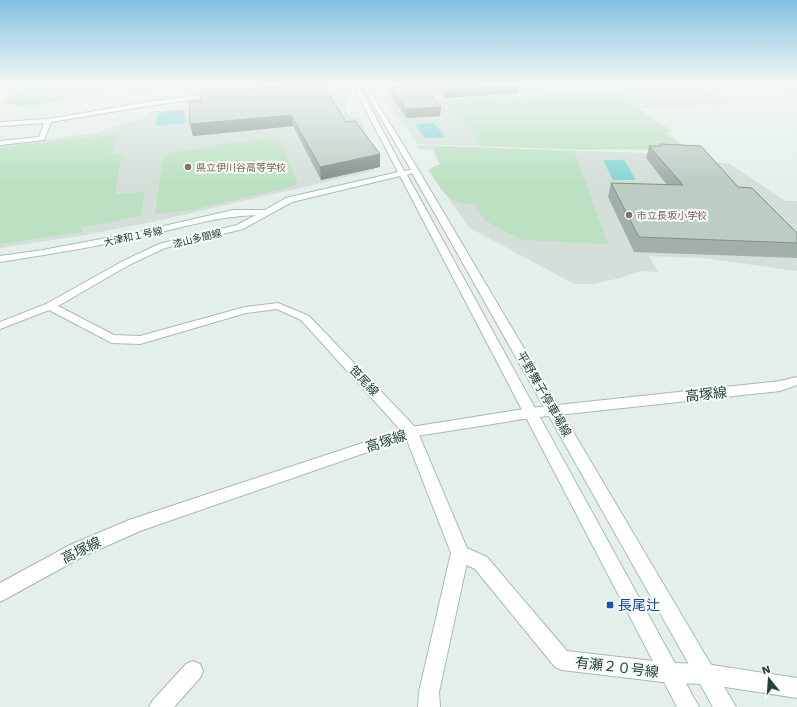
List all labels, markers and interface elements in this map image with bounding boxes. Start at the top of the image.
marker: 県立伊川谷高等学校 [183,162,193,172]
place label: 県立伊川谷高等学校 [196,162,286,173]
marker: 市立長坂小学校 [624,210,634,220]
place label: 市立長坂小学校 [637,210,707,221]
street label: 大津和１号線 [103,225,164,248]
street label: 漆山多聞線 [172,227,223,250]
street label: 平野舞子停車場線 [514,349,574,439]
street label: 笹尾線 [347,363,381,399]
street label: 高塚線 [684,384,728,404]
street label: 高塚線 [364,427,408,455]
street label: 高塚線 [59,534,103,566]
place label: 長尾辻 [618,597,660,613]
marker: 長尾辻 [605,600,615,610]
street label: 有瀬２０号線 [574,654,660,680]
north arrow [749,659,789,699]
text: N [760,663,772,677]

